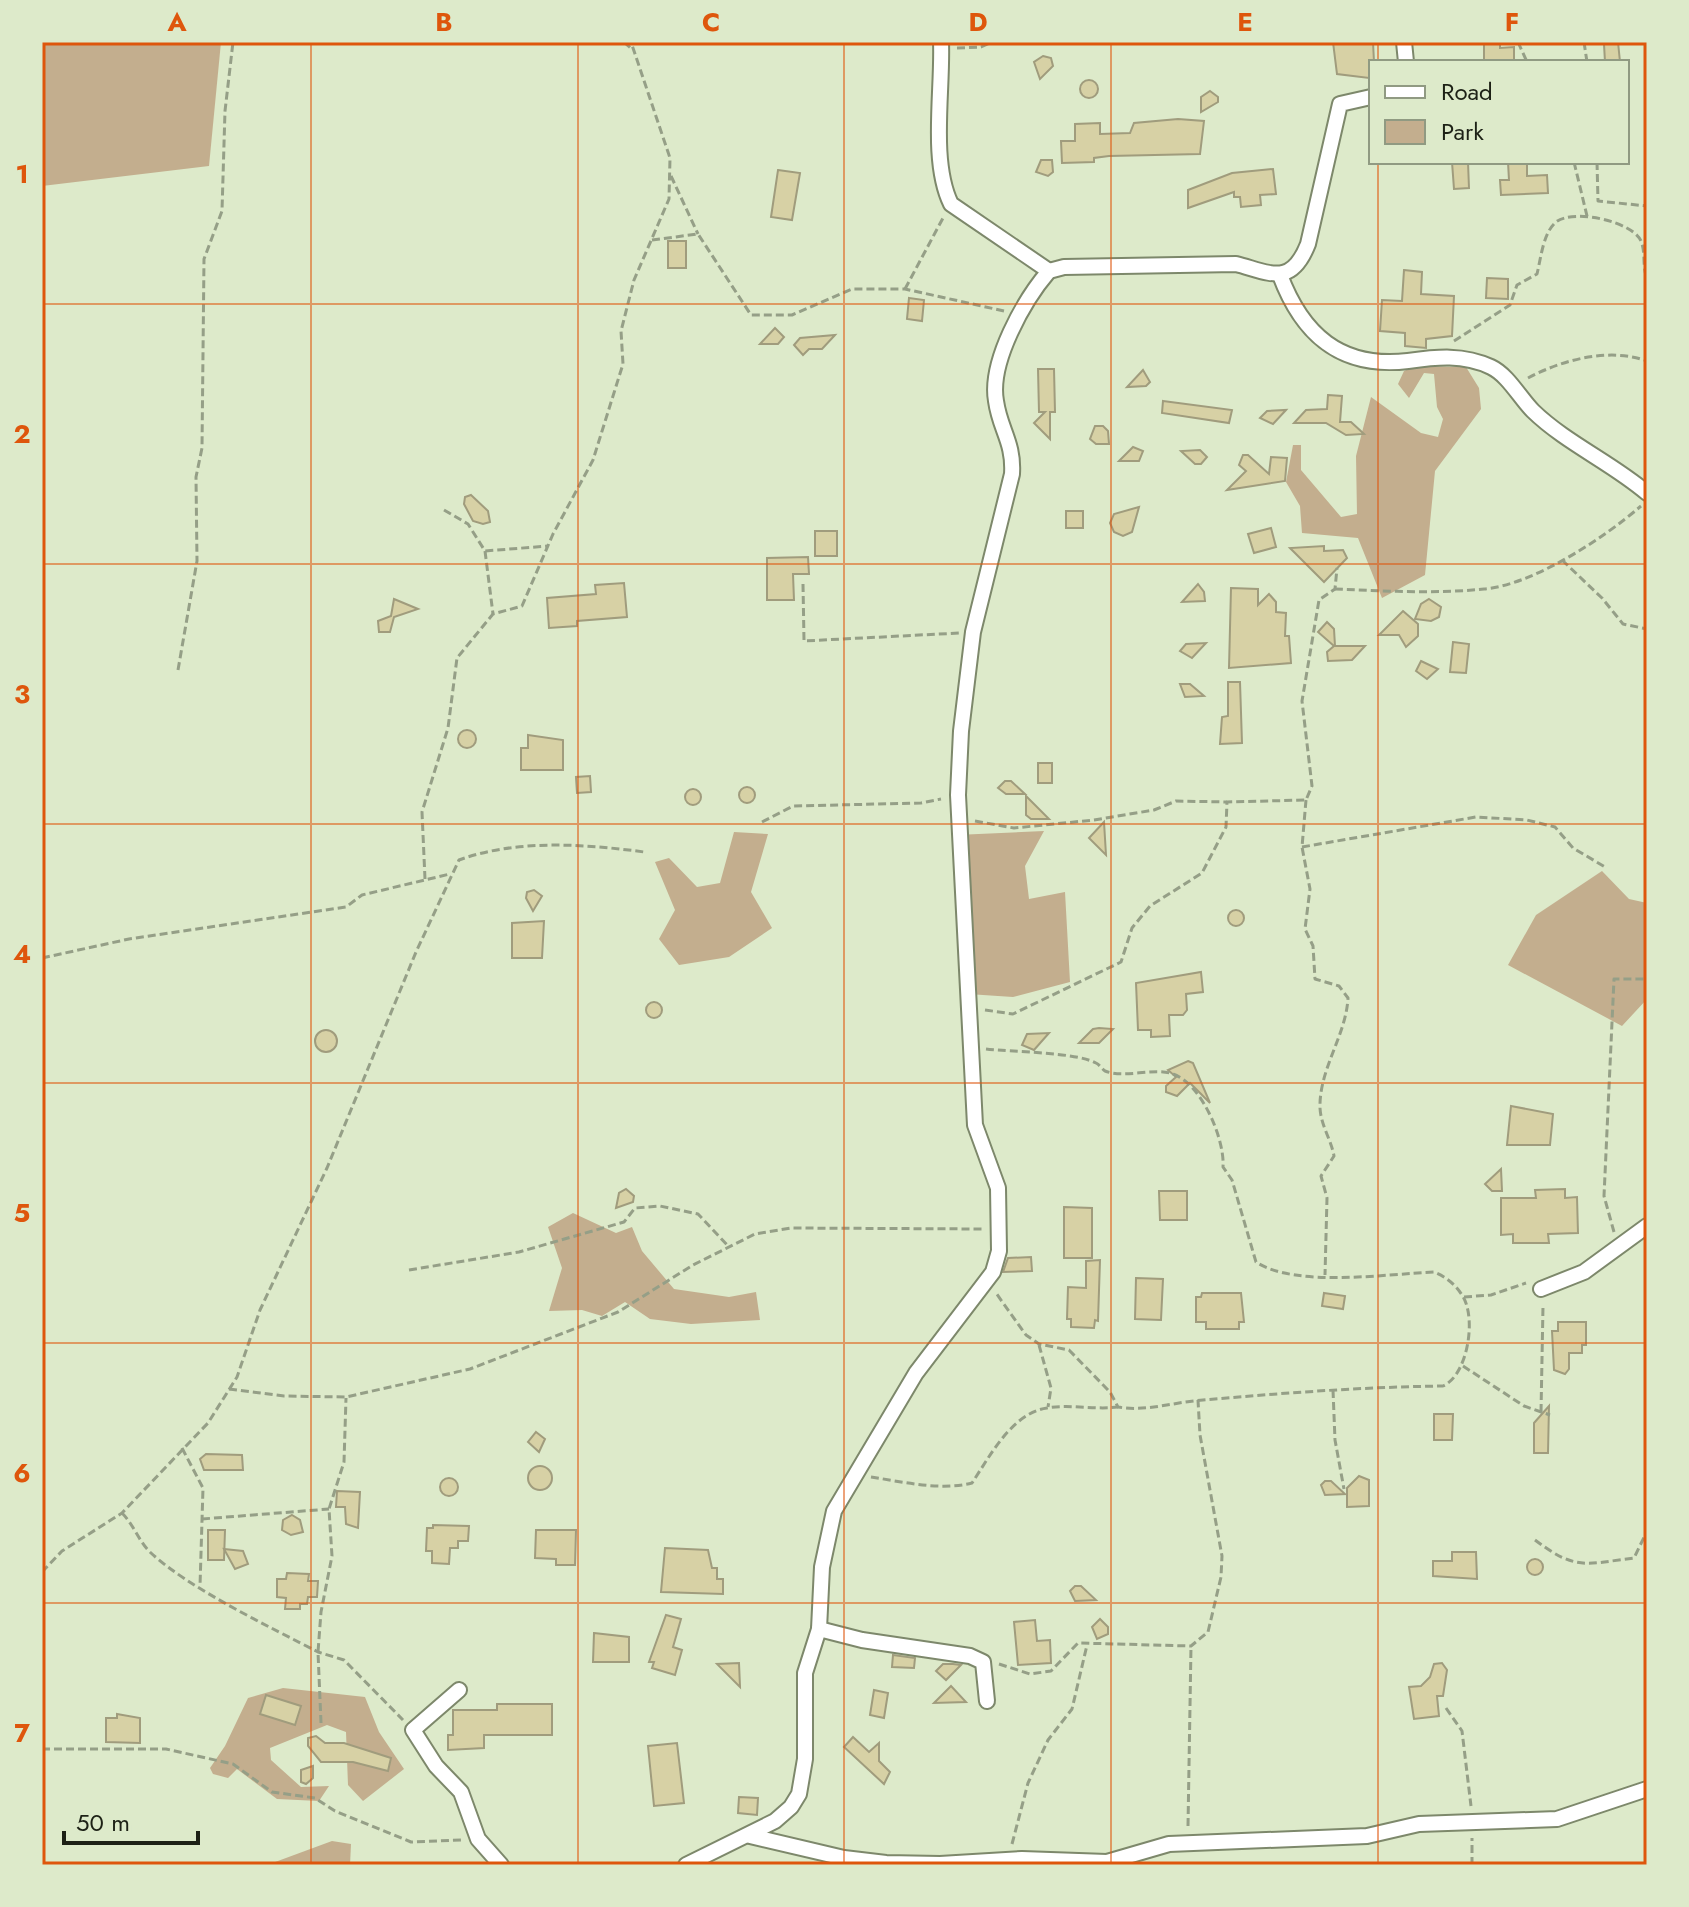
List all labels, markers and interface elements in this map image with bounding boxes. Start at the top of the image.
text: A [166,3,187,41]
text: B [435,3,453,41]
text: C [702,3,720,41]
text: D [968,3,988,41]
text: E [1237,3,1253,41]
text: F [1505,3,1519,41]
legend [1369,60,1629,164]
text: Road [1441,74,1493,109]
text: Park [1441,114,1484,149]
text: 1 [15,155,29,193]
text: 2 [13,415,31,453]
text: 3 [14,675,30,713]
text: 4 [13,935,31,973]
text: 5 [14,1194,30,1232]
text: 6 [13,1454,31,1492]
text: 7 [14,1714,30,1752]
scale bar [64,1795,198,1845]
text: 50 m [76,1805,130,1840]

